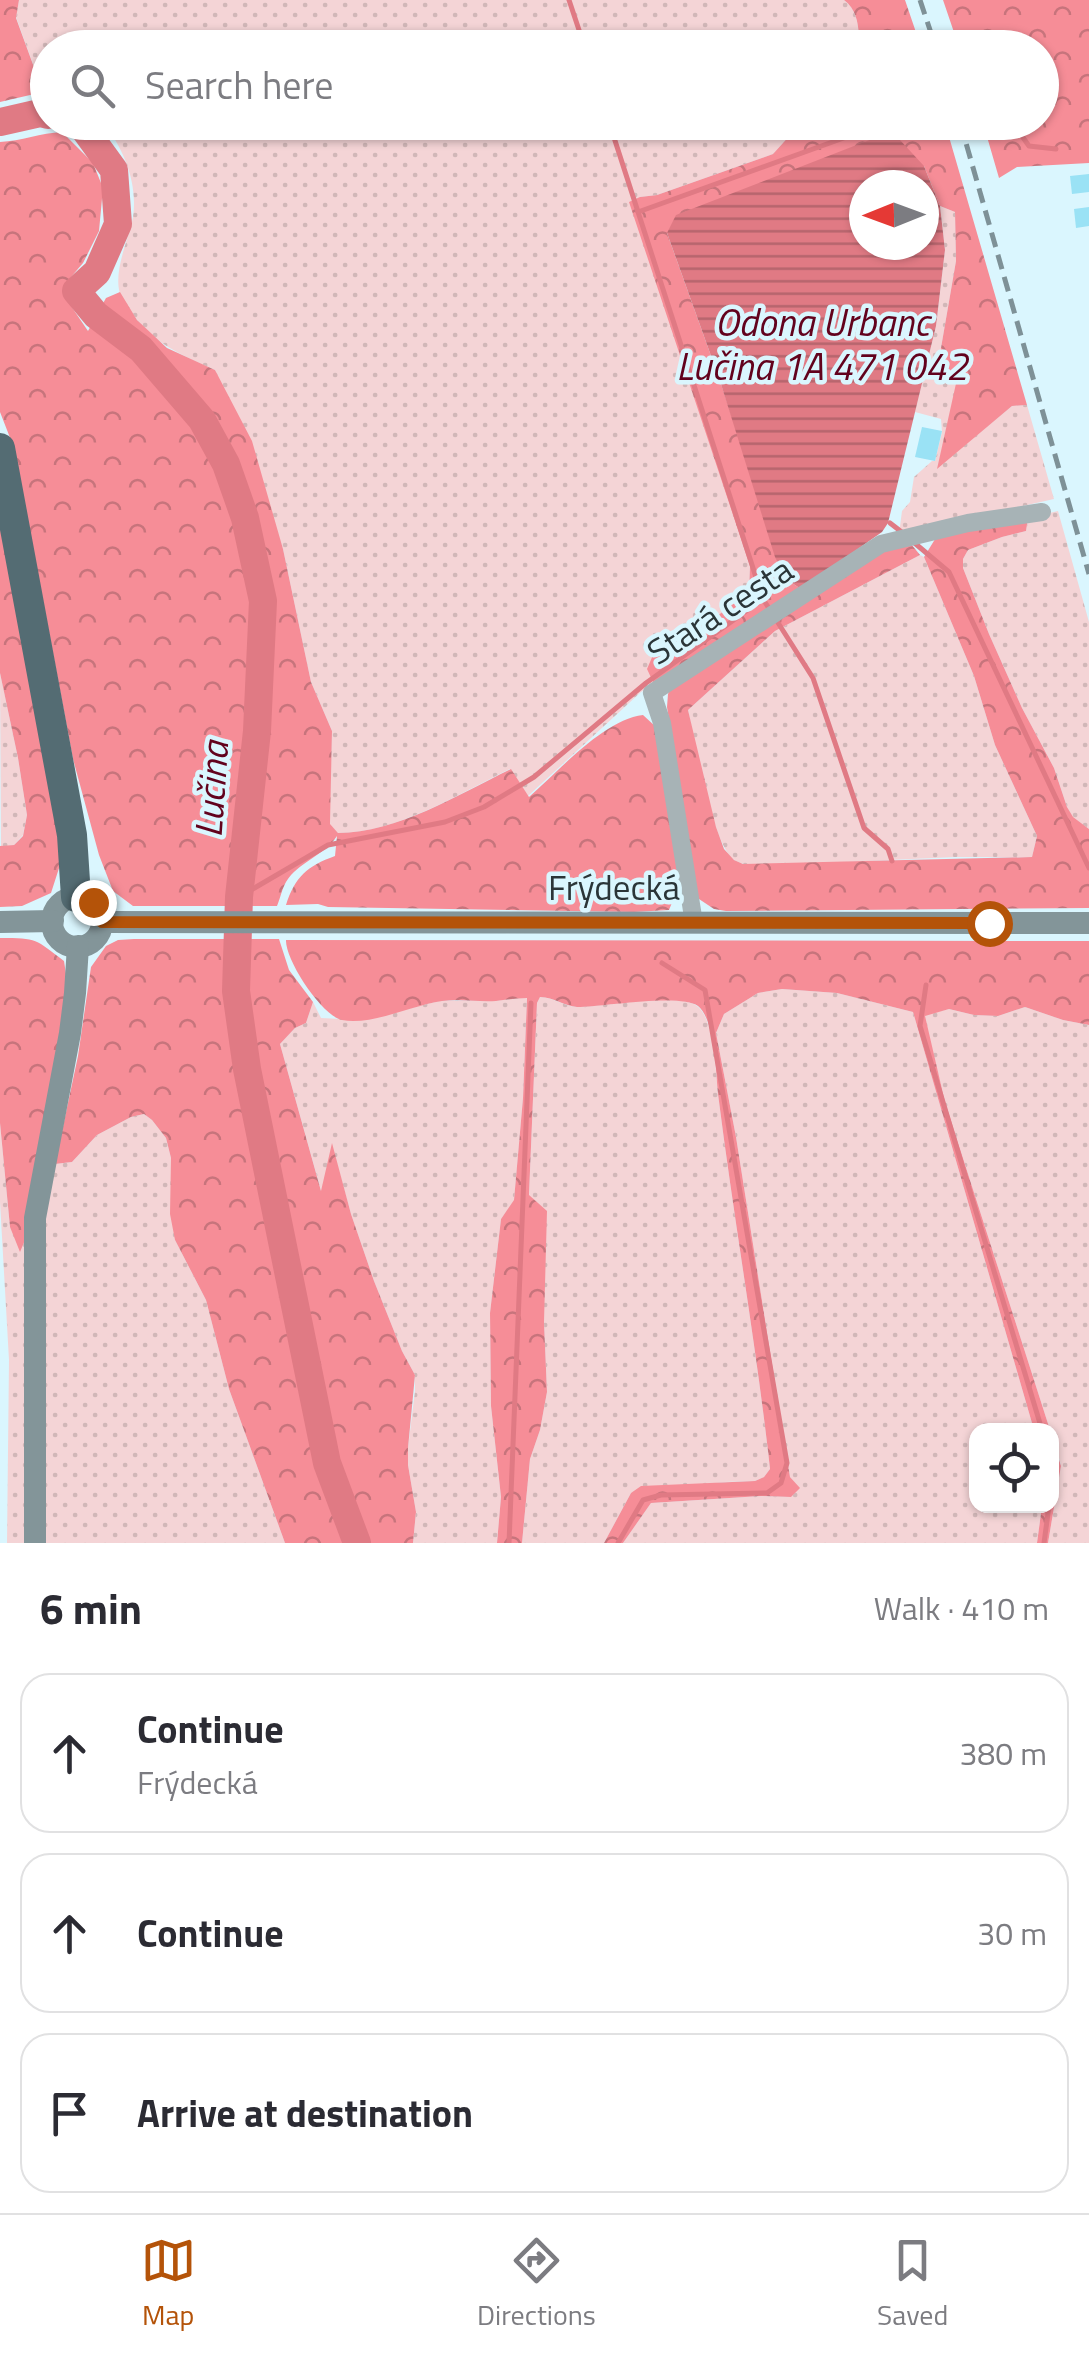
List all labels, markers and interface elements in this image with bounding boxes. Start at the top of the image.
search box [30,30,1059,140]
text: Search here [145,56,333,114]
icon: search [65,58,120,113]
north arrow [849,170,939,260]
water label: Odona Urbanc Lučina 1A 471 042 [676,293,969,395]
street label: Stará cesta [636,543,803,678]
water label: Lučina [179,737,243,839]
street label: Frýdecká [548,860,680,914]
route end [71,880,117,926]
route start [967,901,1013,947]
map controls [969,1423,1059,1513]
button: locate [969,1423,1059,1513]
text: 6 min [40,1576,142,1640]
text: Walk · 410 m [874,1584,1049,1632]
text: Continue [137,1700,284,1758]
icon: ahead [42,1726,97,1781]
text: 380 m [959,1729,1047,1777]
text: Frýdecká [137,1758,258,1806]
text: Continue [137,1904,284,1962]
icon: ahead [42,1906,97,1961]
text: 30 m [977,1909,1047,1957]
text: Arrive at destination [137,2084,473,2142]
icon: arrive [42,2086,97,2141]
tab: Map [141,2233,196,2336]
tab: Directions [477,2233,596,2336]
tab: Saved [877,2233,948,2336]

